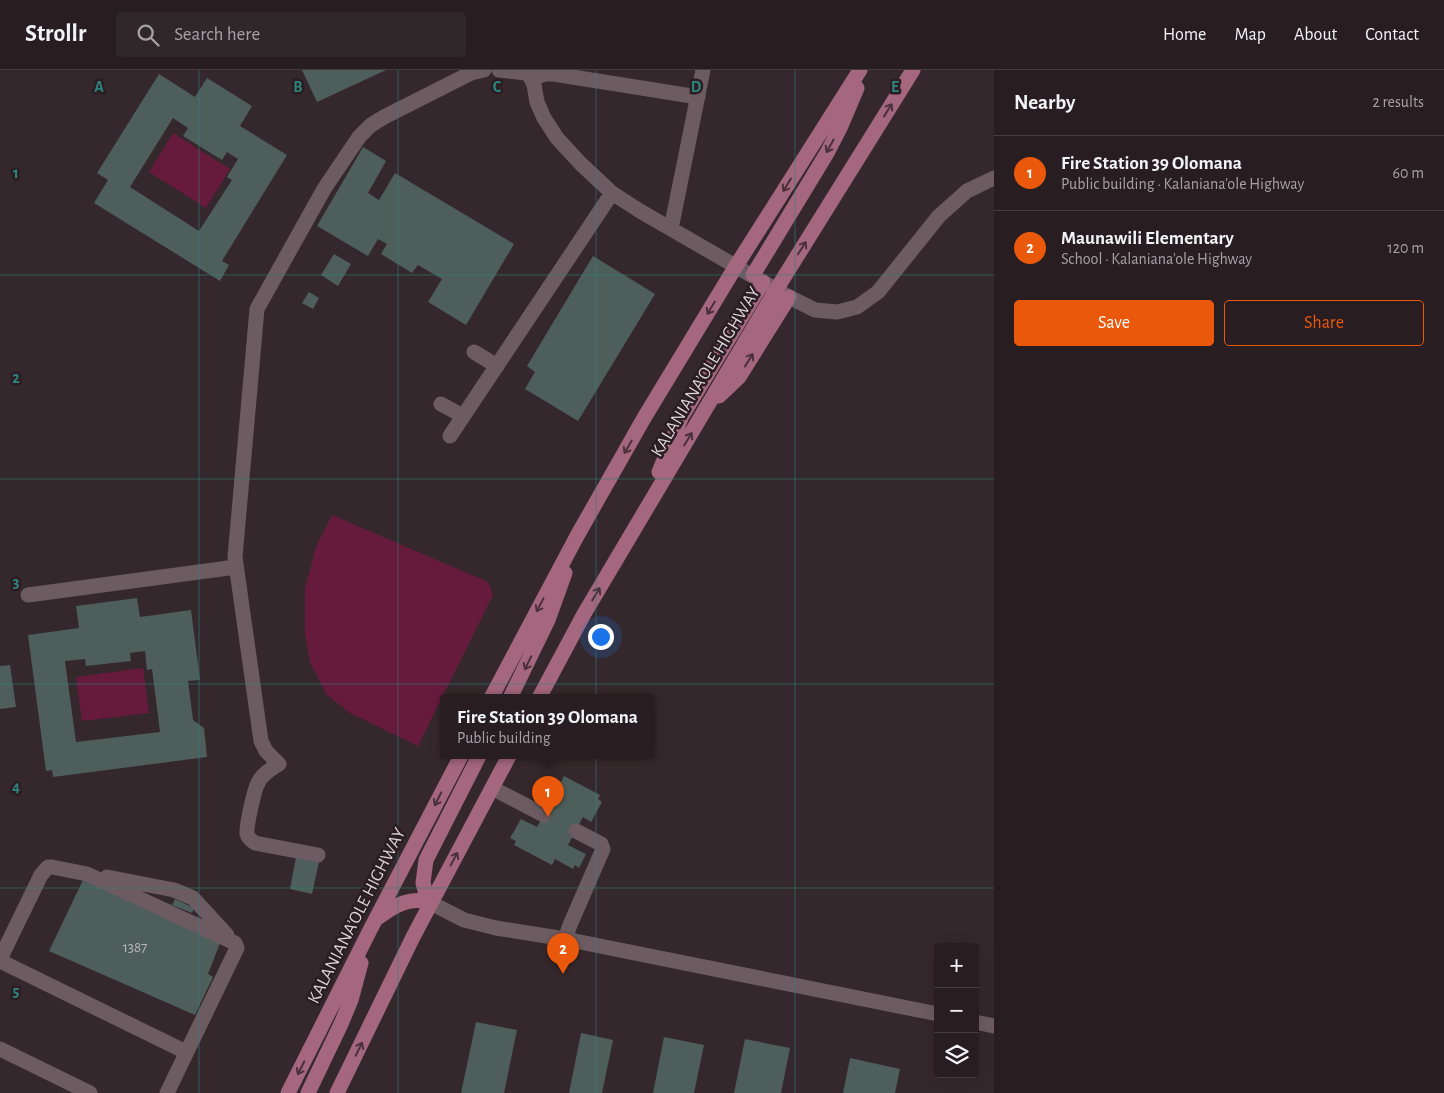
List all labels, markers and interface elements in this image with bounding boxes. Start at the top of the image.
search box [116,12,466,57]
icon: search [134,21,162,49]
text: Strollr [25,22,86,46]
text: Search here [174,25,260,44]
text: Home [1163,26,1206,44]
text: Map [1234,26,1266,44]
text: About [1294,26,1337,44]
text: Contact [1365,26,1419,44]
text: A [94,79,104,95]
text: B [293,79,303,95]
text: C [493,79,502,95]
text: D [691,79,702,95]
text: E [891,79,899,95]
text: Nearby [1014,92,1075,113]
text: 2 results [1372,94,1424,110]
one-way arrow [883,104,893,118]
one-way arrow [825,139,835,154]
text: Fire Station 39 Olomana [1061,154,1242,173]
text: 1 [13,165,19,181]
text: 1 [1027,165,1033,181]
text: 60 m [1393,165,1424,181]
text: Public building · Kalaniana’ole Highway [1061,176,1304,192]
one-way arrow [782,178,792,192]
text: Maunawili Elementary [1061,229,1234,248]
text: 2 [1026,240,1034,256]
text: 120 m [1387,240,1424,256]
one-way arrow [796,241,807,255]
text: School · Kalaniana’ole Highway [1061,251,1252,267]
street label: KALANIANA’OLE HIGHWAY [648,283,764,460]
one-way arrow [706,300,716,314]
button: Save [1014,300,1214,346]
button: Share [1224,300,1424,346]
one-way arrow [744,353,755,367]
text: 2 [12,370,20,386]
one-way arrow [683,432,693,446]
one-way arrow [622,439,632,454]
text: 3 [13,574,20,590]
one-way arrow [591,587,601,601]
one-way arrow [535,597,545,611]
your location [588,624,614,650]
one-way arrow [523,655,532,670]
popup [440,694,655,759]
text: Fire Station 39 Olomana [457,708,638,727]
text: Public building [457,730,551,746]
pin: 1 [532,776,564,817]
text: 4 [12,779,20,795]
one-way arrow [433,791,442,806]
street label: KALANIANA’OLE HIGHWAY [305,825,409,1007]
one-way arrow [449,852,459,867]
pin: 2 [547,933,579,974]
house number: 1387 [123,940,147,955]
map controls [934,943,979,1078]
button: + [934,943,979,988]
text: 5 [13,983,20,999]
button: − [934,988,979,1033]
button: layers [934,1033,979,1078]
one-way arrow [354,1042,364,1057]
one-way arrow [296,1060,305,1075]

